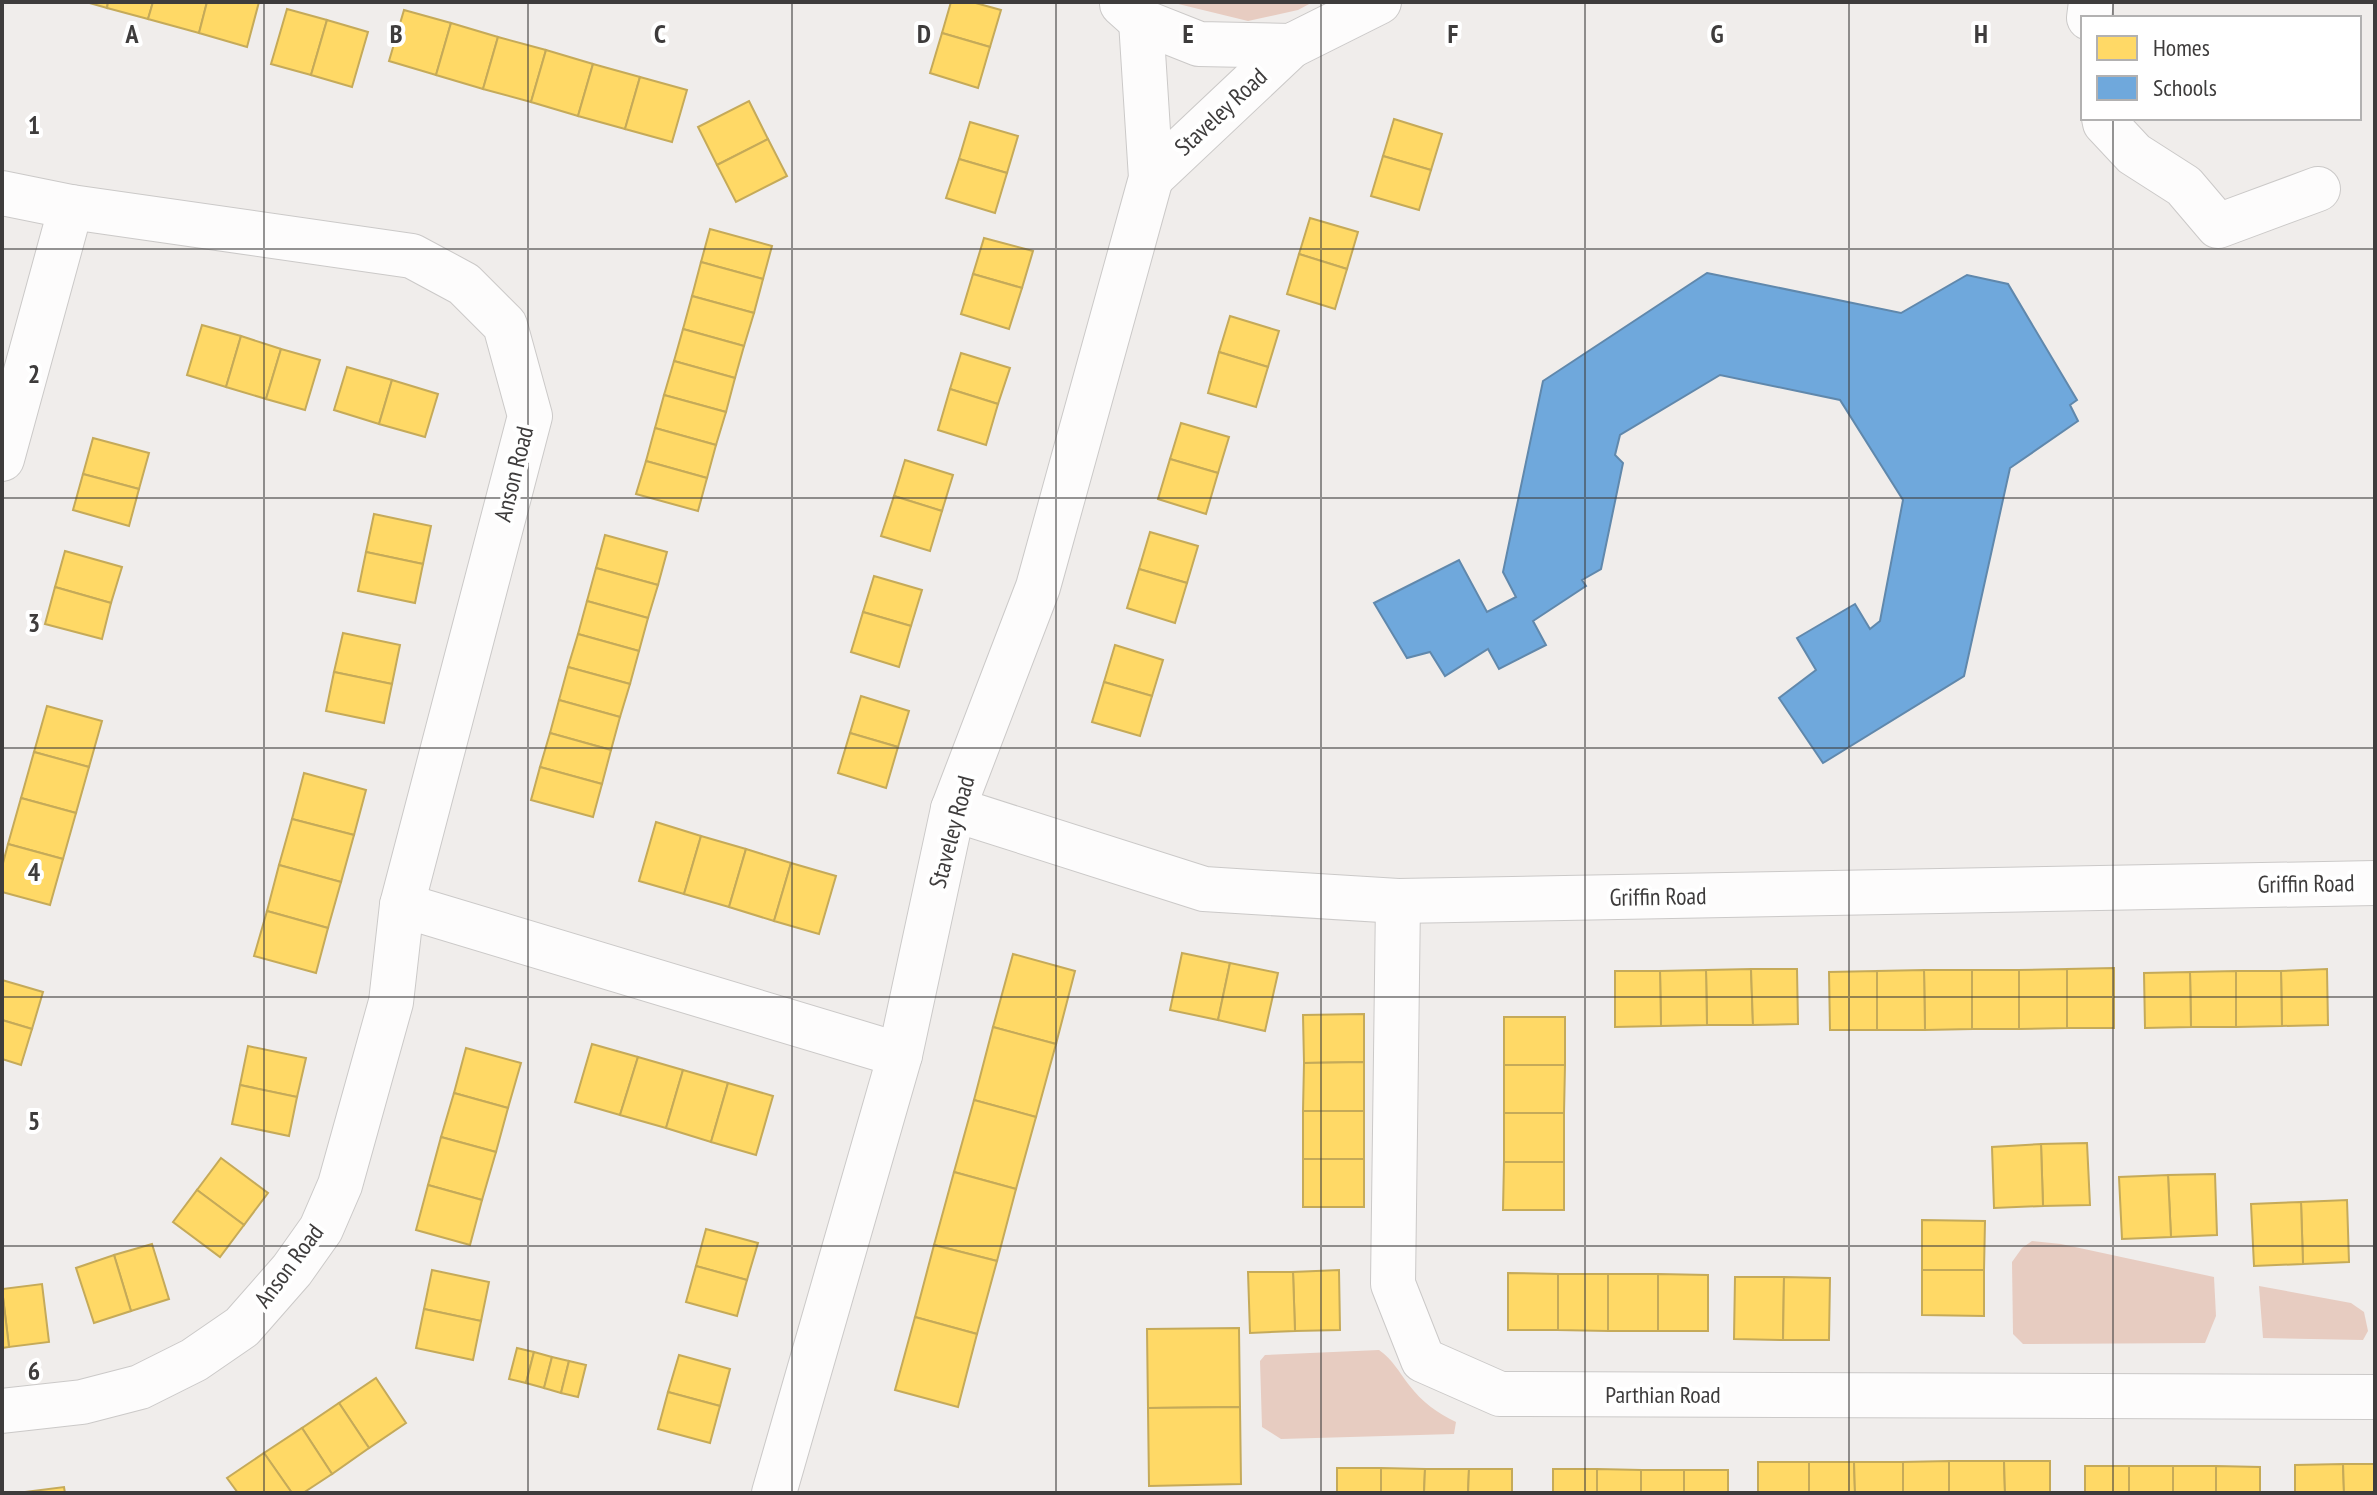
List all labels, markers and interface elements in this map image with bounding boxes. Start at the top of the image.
legend [2081,16,2361,120]
text: A [124,17,139,50]
text: B [390,17,403,50]
text: C [654,17,666,50]
text: D [917,17,931,50]
text: E [1182,17,1194,50]
text: F [1448,17,1459,50]
text: G [1710,17,1724,50]
text: H [1974,17,1988,50]
text: Homes [2153,32,2210,63]
street label: Staveley Road [1168,61,1273,162]
text: Schools [2153,72,2217,103]
text: 1 [28,108,40,141]
text: 2 [28,357,40,390]
street label: Anson Road [487,423,540,525]
text: 3 [28,606,40,639]
street label: Staveley Road [922,772,981,891]
text: 4 [28,855,41,888]
street label: Griffin Road [2257,867,2355,900]
street label: Griffin Road [1609,880,1707,913]
text: 5 [28,1104,40,1137]
street label: Anson Road [247,1218,330,1314]
text: 6 [28,1354,40,1387]
street label: Parthian Road [1605,1379,1721,1410]

